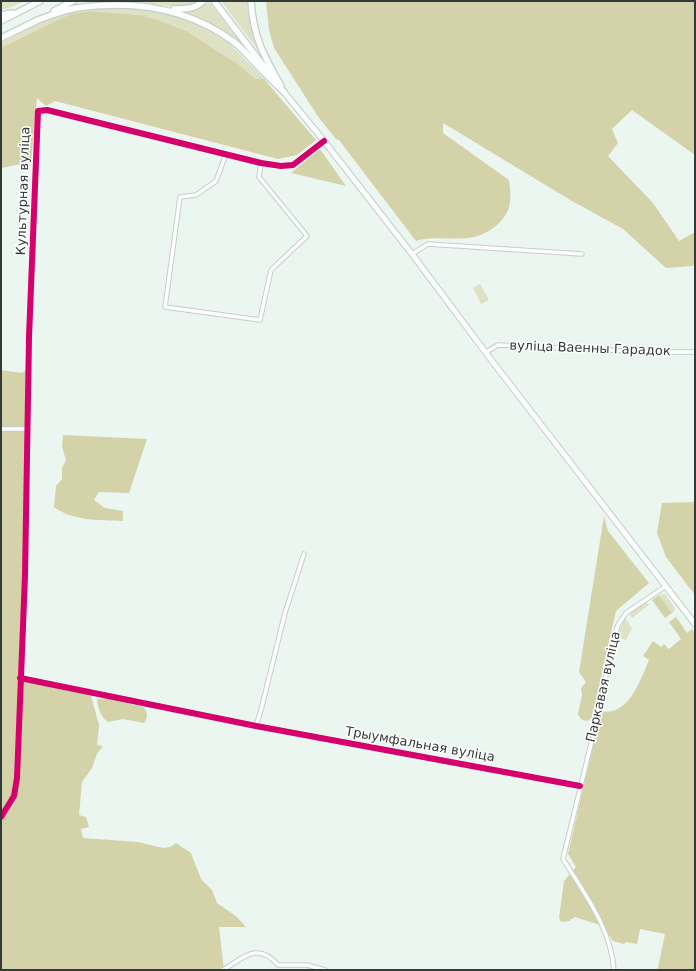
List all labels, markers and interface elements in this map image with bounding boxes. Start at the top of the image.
street label: Культурная вуліца [14,126,34,256]
street label: вуліца Ваенны Гарадок [509,338,671,360]
street label: Паркавая вуліца [584,630,624,744]
street label: Трыумфальная вуліца [344,724,496,766]

